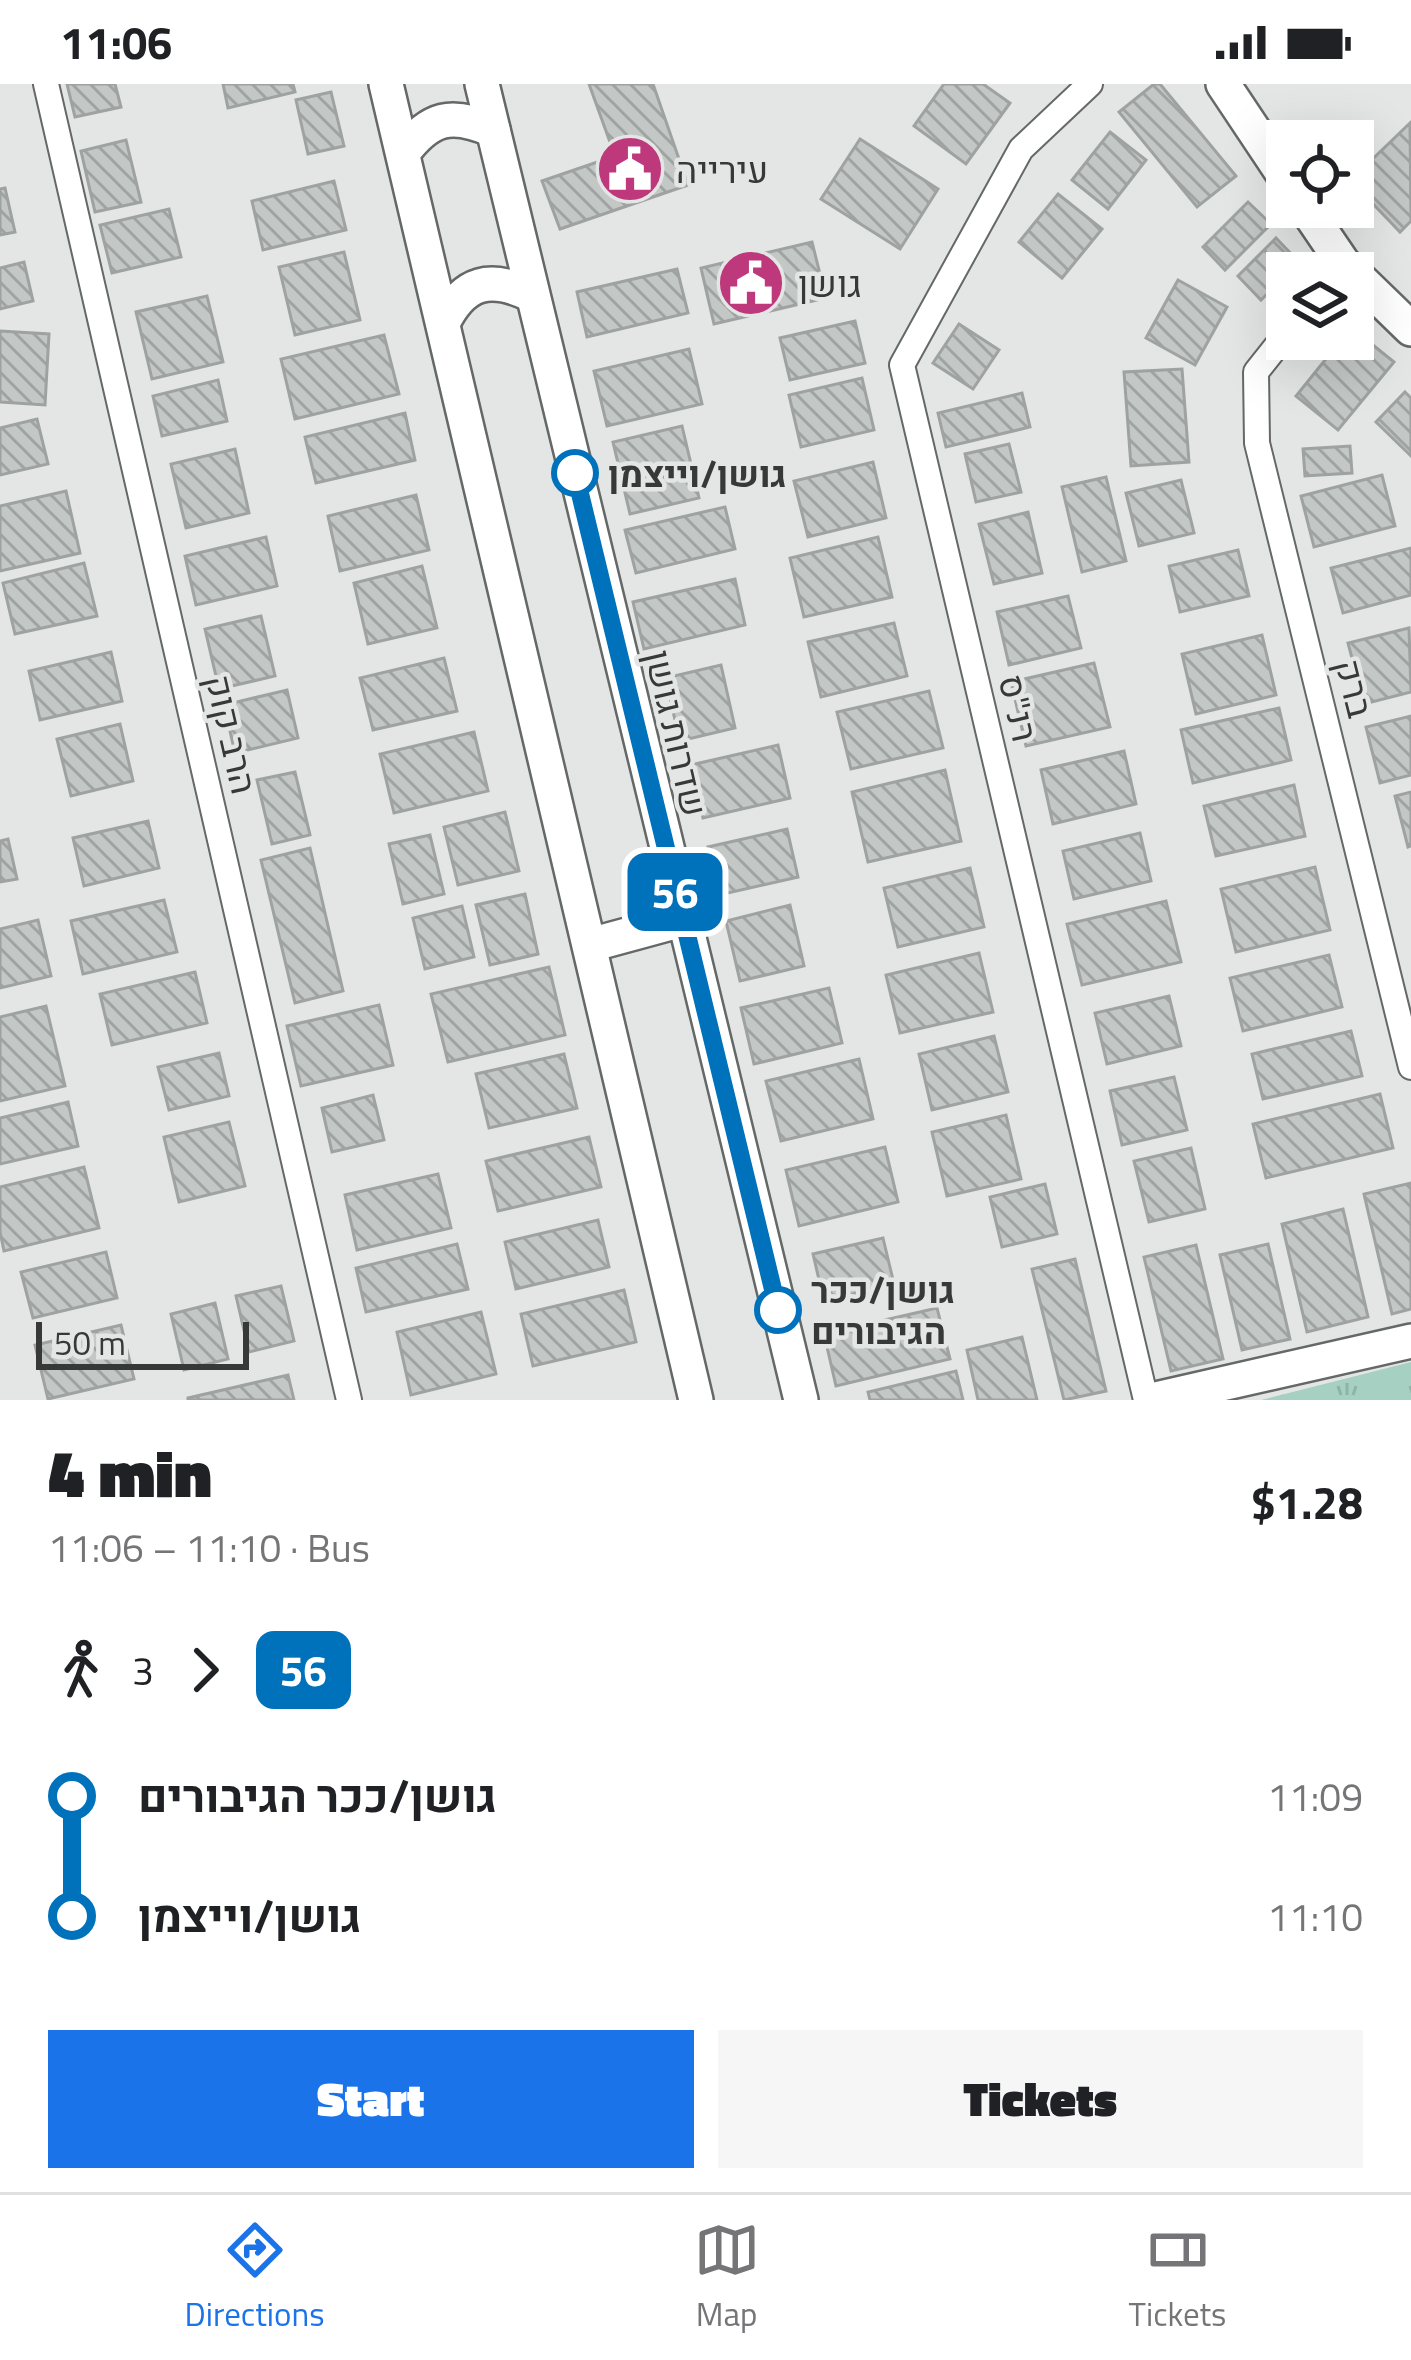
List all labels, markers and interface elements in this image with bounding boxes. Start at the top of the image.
text: 11:06 [60,8,172,76]
map controls [1266,120,1374,360]
button: locate [1266,120,1374,228]
public building icon: עירייה [595,134,665,204]
place label: עירייה [676,142,768,197]
public building icon: גושן [716,248,786,318]
button: layers [1266,252,1374,360]
place label: גושן [798,256,861,311]
place label: גושן/וייצמן [608,446,787,501]
marker: גושן/וייצמן [553,451,597,495]
street label: שדרות גושן [631,644,723,822]
street label: ברק [1321,653,1389,723]
street label: הרב קוק [192,669,272,799]
street label: רנ"ס [985,669,1053,747]
line badge: 56 [621,853,729,931]
text: 56 [651,860,699,924]
place label: גושן/ככר הגיבורים [811,1262,955,1358]
marker: גושן/ככר הגיבורים [756,1288,800,1332]
scale bar [36,1316,249,1369]
text: 50 m [54,1318,126,1368]
text: 4 min [48,1422,212,1523]
text: $1.28 [1251,1468,1363,1536]
text: 11:06 – 11:10 · Bus [48,1518,370,1577]
icon: walk [48,1637,114,1703]
icon: forward [172,1637,238,1703]
text: 56 [280,1638,327,1702]
text: 3 [132,1641,154,1700]
text: גושן/ככר הגיבורים [138,1761,497,1829]
text: 11:09 [1267,1767,1363,1826]
text: גושן/וייצמן [138,1881,361,1949]
text: 11:10 [1267,1887,1363,1946]
button: Start [48,2030,694,2168]
button: Tickets [718,2030,1363,2168]
tab: Directions [185,2217,324,2339]
tab: Map [694,2217,760,2339]
tab: Tickets [1129,2217,1226,2339]

